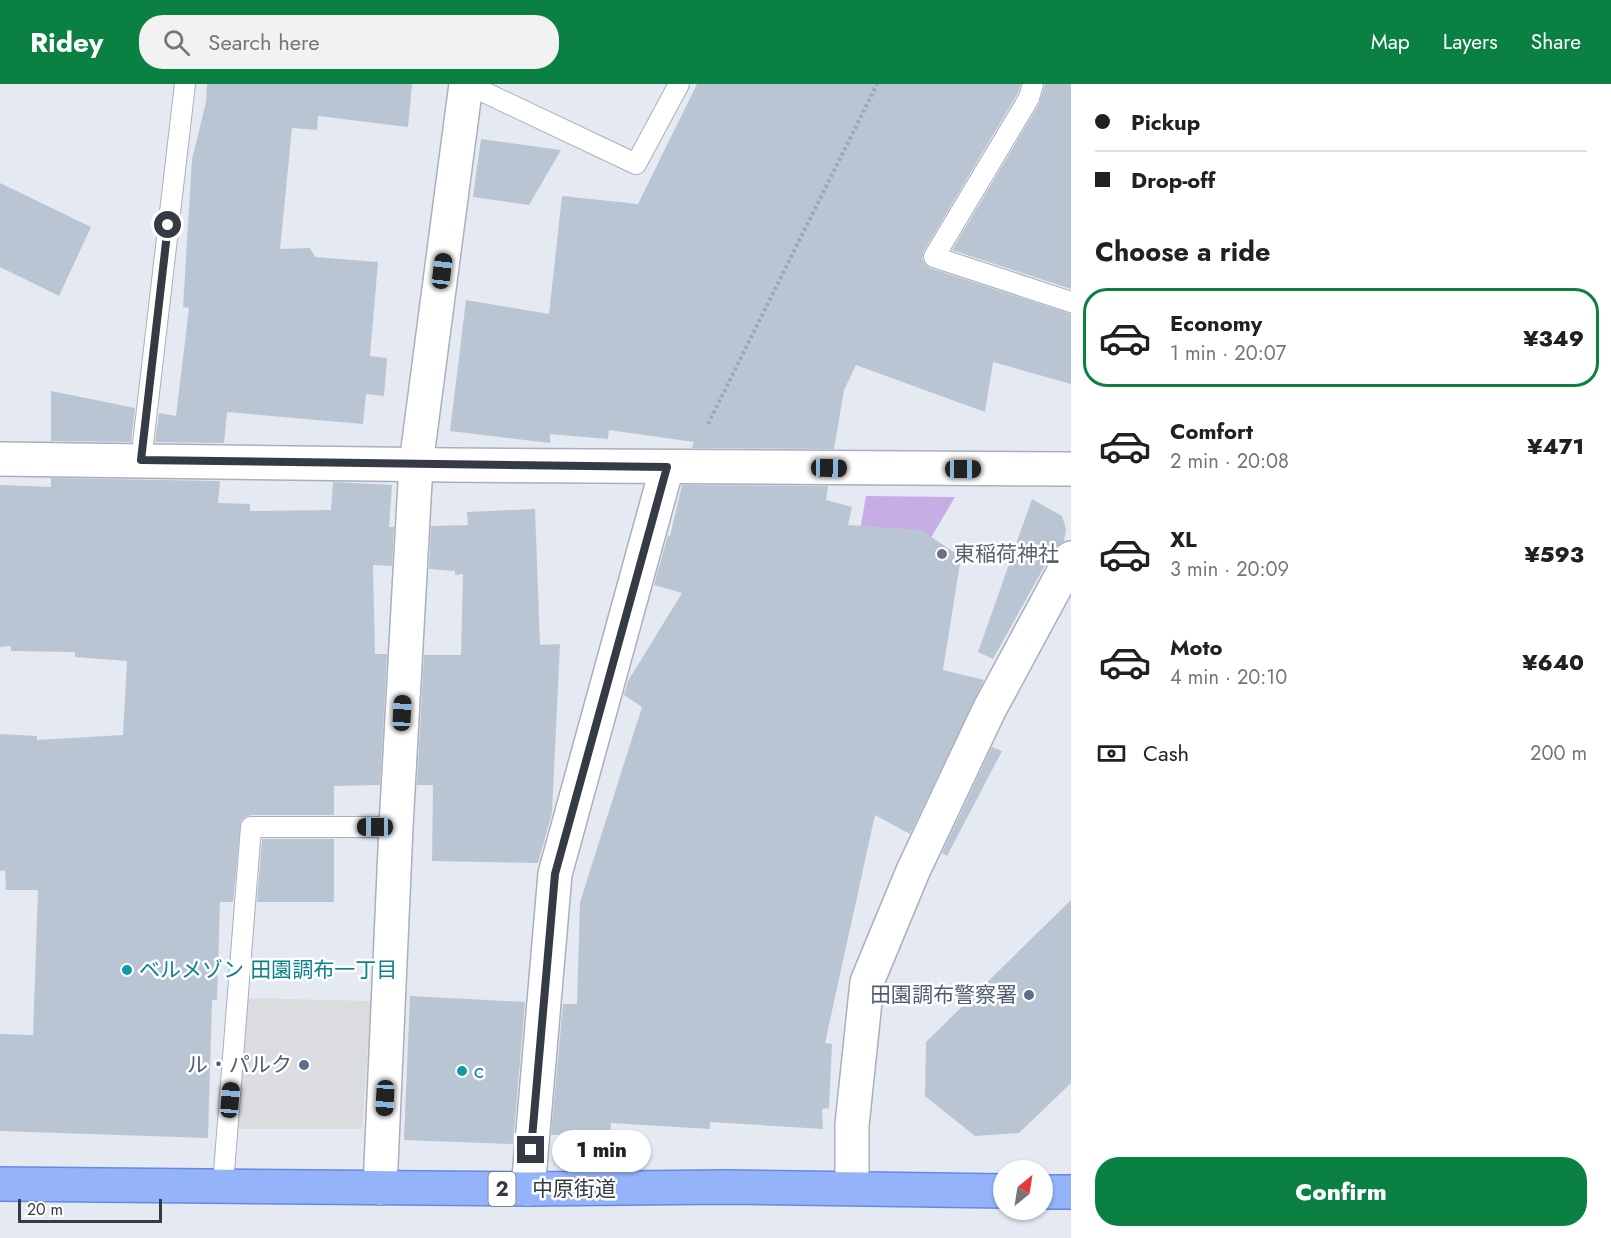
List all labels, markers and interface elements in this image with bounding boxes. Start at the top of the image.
search box [139,15,559,69]
text: Ridey [30,22,103,63]
icon: search [160,26,193,59]
text: Search here [208,26,320,58]
text: Map [1371,27,1410,57]
text: Layers [1443,27,1498,57]
text: Share [1531,27,1581,57]
text: Pickup [1131,106,1200,138]
text: Drop-off [1131,164,1215,196]
route start [154,211,181,238]
text: Choose a ride [1095,232,1270,271]
car [431,252,453,290]
text: Economy [1170,307,1262,339]
icon: car [1098,311,1152,365]
text: ¥349 [1523,322,1584,354]
text: 1 min · 20:07 [1170,339,1286,368]
text: Comfort [1170,415,1253,447]
icon: car [1098,419,1152,473]
text: ¥471 [1527,430,1584,462]
text: 2 min · 20:08 [1170,447,1289,476]
car [811,459,847,477]
car [945,460,981,478]
text: XL [1170,523,1197,555]
icon: car [1098,527,1152,581]
text: ¥593 [1525,538,1584,570]
place label: 東稲荷神社 [954,539,1059,569]
marker: 東稲荷神社 [935,547,949,561]
text: 3 min · 20:09 [1170,555,1289,584]
text: Moto [1170,631,1223,663]
icon: car [1098,635,1152,689]
text: ¥640 [1522,646,1584,678]
text: 4 min · 20:10 [1170,663,1287,692]
car [392,695,412,731]
icon: cash [1095,737,1128,770]
text: Cash [1143,737,1189,769]
text: 200 m [1530,739,1587,768]
car [357,818,393,836]
place label: ベルメゾン 田園調布一丁目 [139,955,397,985]
marker: ベルメゾン 田園調布一丁目 [120,963,134,977]
place label: 田園調布警察署 [870,980,1017,1010]
marker: 田園調布警察署 [1022,988,1036,1002]
place label: ル・パルク [187,1050,292,1080]
place label: c [474,1056,484,1086]
marker: ル・パルク [297,1058,311,1072]
marker: c [455,1064,469,1078]
car [375,1080,395,1116]
car [219,1081,241,1119]
callout: 1 min [552,1129,651,1171]
route end [517,1136,544,1163]
text: 1 min [576,1136,627,1165]
button: Confirm [1095,1157,1587,1226]
north arrow [993,1160,1053,1220]
map controls [993,1160,1053,1220]
road number: 2 [488,1172,516,1206]
street label: 中原街道 [532,1174,616,1204]
scale bar [18,1196,162,1224]
text: 20 m [27,1198,63,1221]

